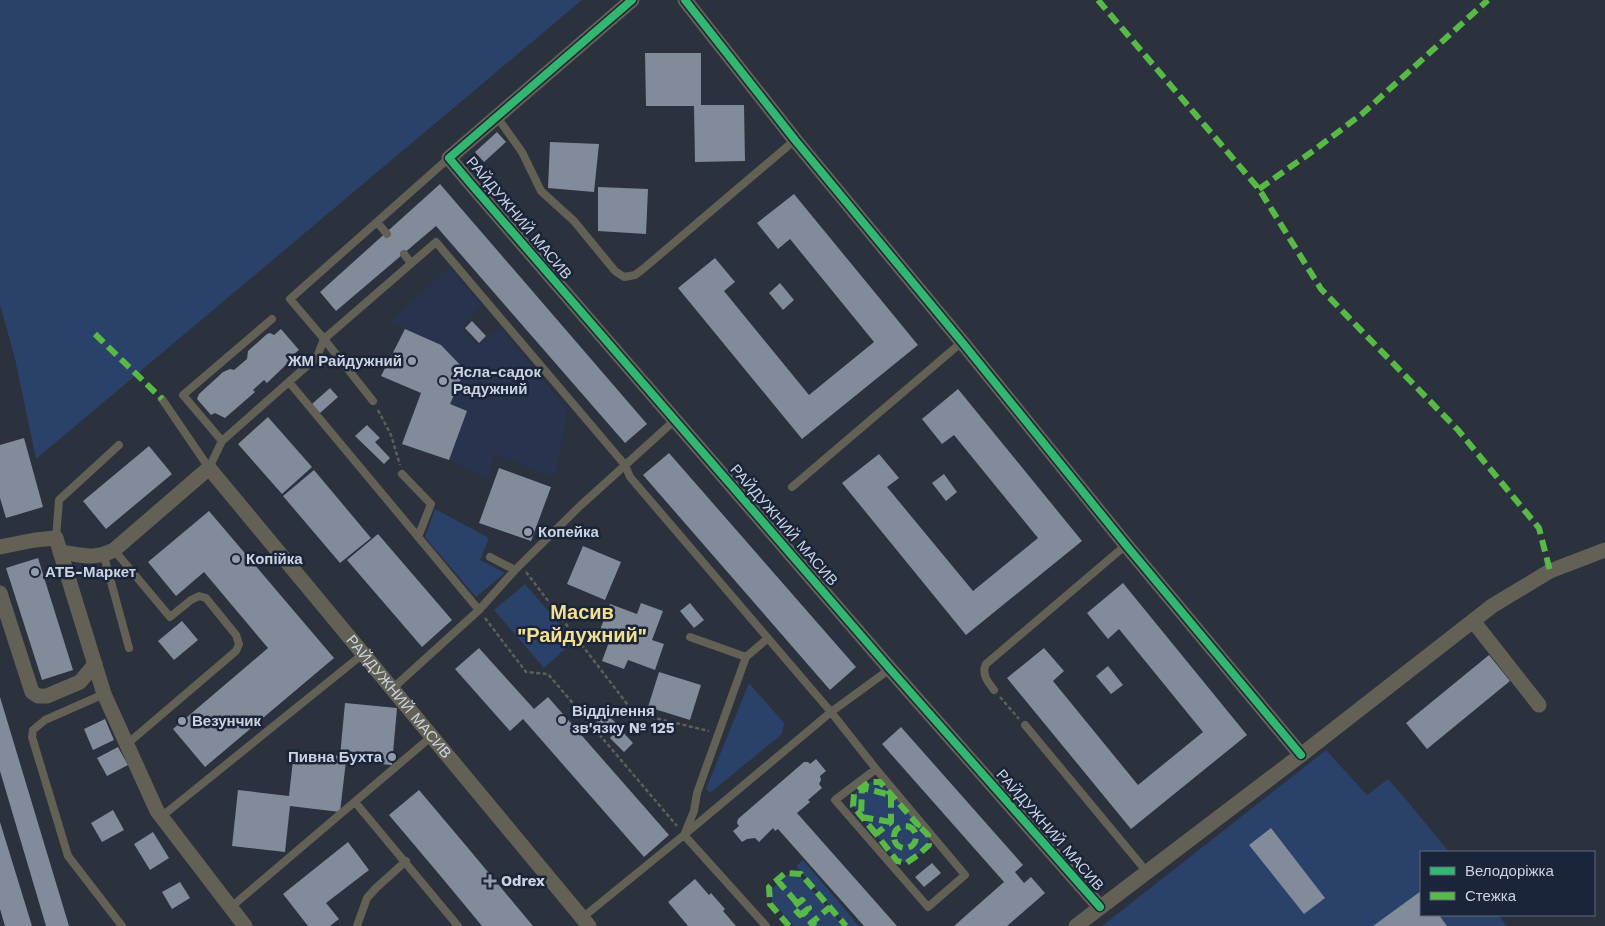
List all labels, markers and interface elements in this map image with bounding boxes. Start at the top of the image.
street label: РАЙДУЖНИЙ МАСИВ [462,153,576,283]
place label: ЖМ Райдужний [287,352,402,370]
marker: ЖМ Райдужний [406,355,418,367]
place label: Ясла-садок Радужний [453,363,541,398]
marker: Ясла-садок Радужний [437,375,449,387]
street label: РАЙДУЖНИЙ МАСИВ [726,461,842,589]
place label: Копейка [538,523,599,541]
marker: Копейка [522,526,534,538]
place label: Копійка [246,550,303,568]
marker: Копійка [230,553,242,565]
place label: АТБ-Маркет [45,563,136,581]
marker: АТБ-Маркет [29,566,41,578]
district label: Масив "Райдужний" [517,600,647,647]
street label: РАЙДУЖНИЙ МАСИВ [342,631,455,762]
place label: Відділення зв'язку № 125 [572,702,675,737]
place label: Везунчик [192,712,262,730]
marker: Відділення зв'язку № 125 [556,714,568,726]
marker: Везунчик [176,715,188,727]
place label: Пивна Бухта [288,748,383,766]
marker: Пивна Бухта [386,751,398,763]
street label: РАЙДУЖНИЙ МАСИВ [992,766,1108,894]
legend [1420,851,1595,916]
text: Велодоріжка [1465,862,1554,880]
place label: Odrex [501,872,545,890]
marker: Odrex [483,874,497,888]
text: Стежка [1465,887,1517,905]

